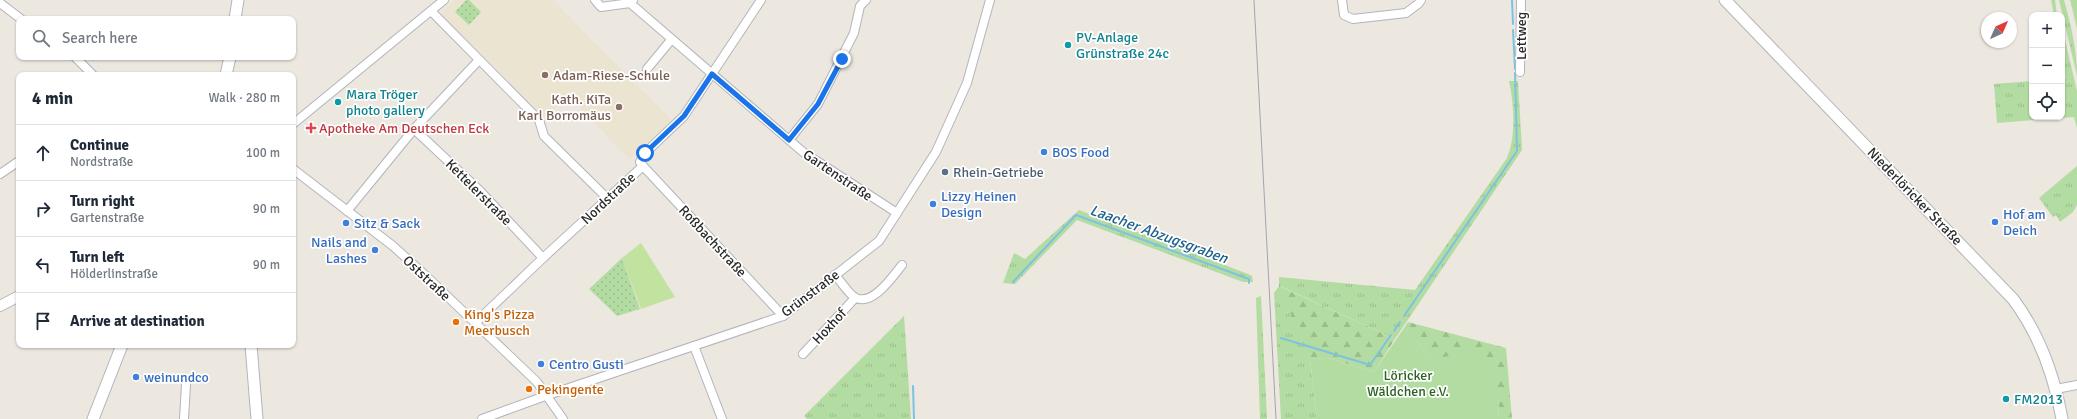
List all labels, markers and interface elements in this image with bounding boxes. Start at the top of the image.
street label: Lettweg [1513,12,1530,60]
north arrow [1981,12,2017,48]
map controls [2029,12,2065,120]
button: + [2029,12,2065,48]
search box [16,16,296,60]
icon: search [30,27,52,49]
text: Search here [62,29,138,47]
place label: PV-Anlage Grünstraße 24c [1076,29,1170,62]
marker: PV-Anlage Grünstraße 24c [1063,40,1073,50]
button: − [2029,48,2065,84]
route end [833,50,851,68]
place label: Adam-Riese-Schule [553,67,670,84]
marker: Adam-Riese-Schule [540,70,550,80]
button: locate [2029,84,2065,120]
place label: Mara Tröger photo gallery [346,86,425,119]
text: 4 min [32,88,73,109]
text: Walk · 280 m [209,90,280,106]
place label: Kath. KiTa Karl Borromäus [518,91,611,124]
marker: Mara Tröger photo gallery [333,97,343,107]
marker: Kath. KiTa Karl Borromäus [614,102,624,112]
place label: Apotheke Am Deutschen Eck [319,120,489,137]
marker: Apotheke Am Deutschen Eck [306,123,316,133]
text: Continue [70,136,129,154]
icon: ahead [32,142,54,164]
route start [636,144,654,162]
place label: BOS Food [1052,144,1109,161]
street label: Niederlöricker Straße [1864,144,1966,249]
text: 100 m [246,145,280,161]
street label: Gartenstraße [800,146,876,205]
marker: BOS Food [1039,147,1049,157]
text: Nordstraße [70,154,133,170]
street label: Kettelerstraße [442,156,515,229]
place label: Rhein-Getriebe [953,164,1044,181]
marker: Rhein-Getriebe [940,167,950,177]
street label: Nordstraße [578,169,639,228]
place label: Lizzy Heinen Design [941,188,1017,221]
text: Turn right [70,192,135,210]
icon: right [32,198,54,220]
marker: Lizzy Heinen Design [928,199,938,209]
text: 90 m [253,201,280,217]
water label: Laacher Abzugsgraben [1088,201,1231,268]
street label: Roßbachstraße [675,202,750,281]
place label: Hof am Deich [2003,206,2046,239]
text: Gartenstraße [70,210,144,226]
place label: Sitz & Sack [354,215,420,232]
marker: Hof am Deich [1990,217,2000,227]
marker: Sitz & Sack [341,218,351,228]
place label: Nails and Lashes [311,234,367,267]
marker: Nails and Lashes [370,245,380,255]
text: Turn left [70,248,124,266]
street label: Oststraße [399,252,454,305]
icon: left [32,254,54,276]
text: 90 m [253,257,280,273]
text: Hölderlinstraße [70,266,158,282]
street label: Grünstraße [778,266,843,321]
street label: Hoxhof [809,304,851,348]
place label: King's Pizza Meerbusch [464,306,535,339]
icon: arrive [32,310,54,332]
text: Arrive at destination [70,312,205,330]
marker: King's Pizza Meerbusch [451,317,461,327]
place label: Centro Gusti [549,356,624,373]
marker: Centro Gusti [536,359,546,369]
park label: Löricker Wäldchen e.V. [1367,367,1449,400]
place label: weinundco [144,369,209,386]
marker: weinundco [131,372,141,382]
place label: Pekingente [537,381,604,398]
marker: Pekingente [524,384,534,394]
place label: FM2013 [2014,391,2063,408]
marker: FM2013 [2001,394,2011,404]

